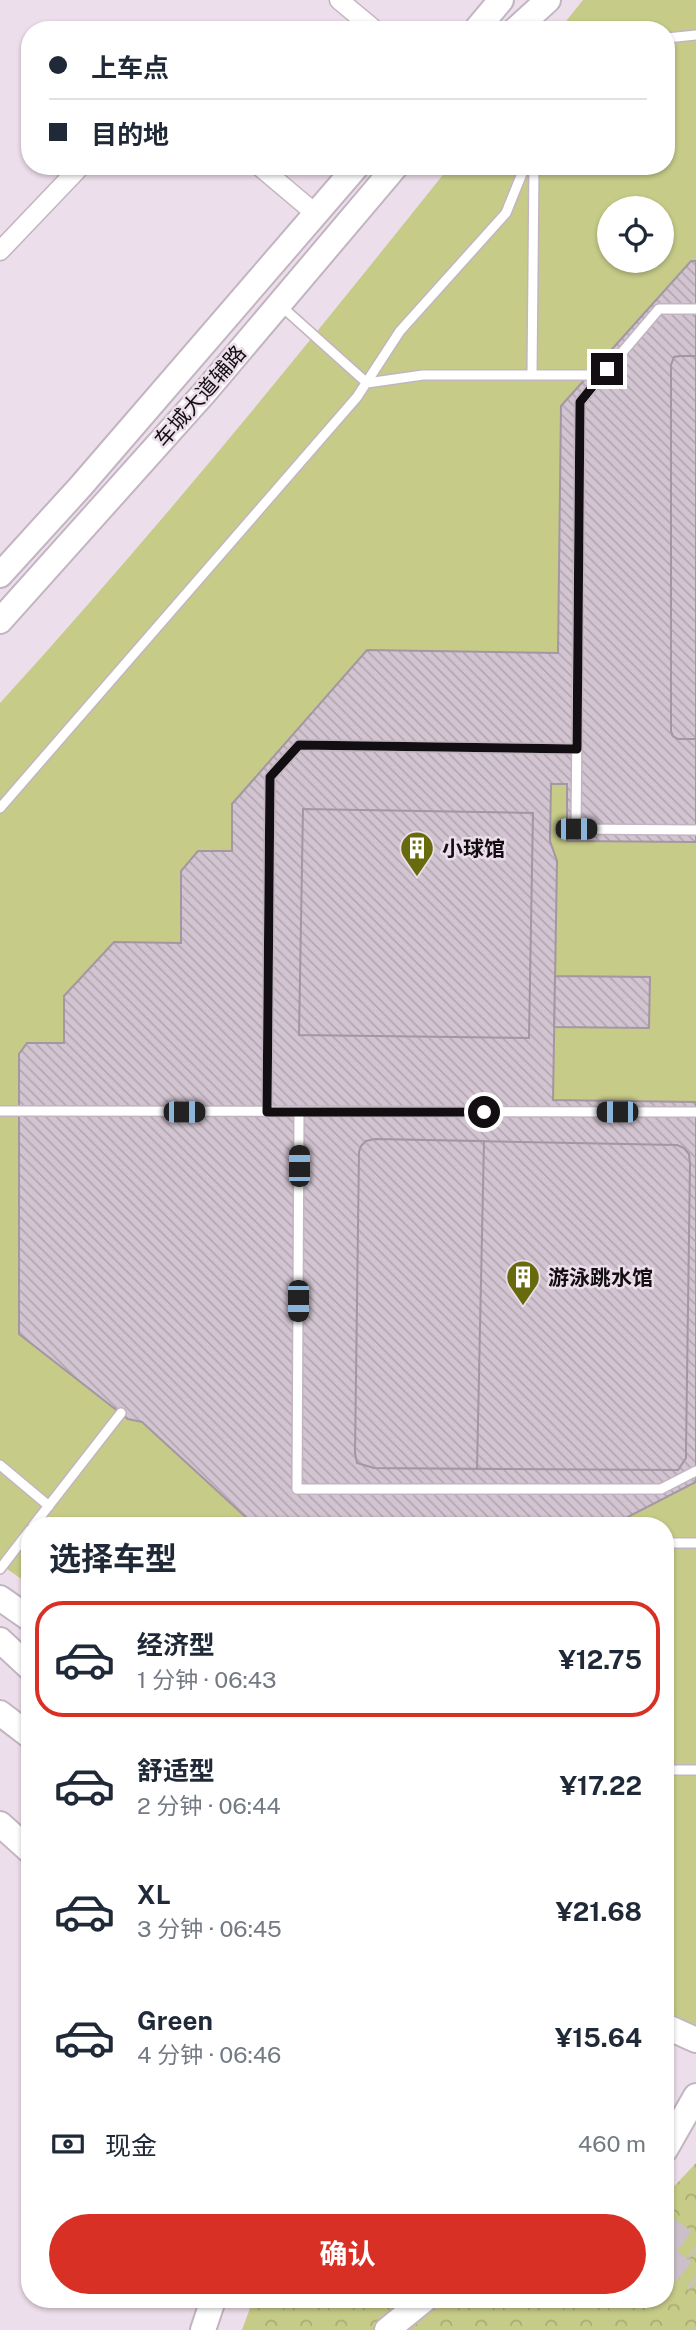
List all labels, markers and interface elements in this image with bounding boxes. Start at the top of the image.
text: 上车点 [91,52,169,83]
text: 目的地 [91,119,169,150]
map controls [597,196,674,273]
button: locate [597,196,674,273]
street label: 车城大道辅路 [149,340,251,452]
route end [591,353,623,385]
car [556,819,598,840]
building icon: 小球馆 [398,829,436,878]
place label: 小球馆 [442,836,505,861]
route start [468,1096,500,1128]
car [164,1102,206,1123]
car [597,1102,639,1123]
car [289,1145,310,1187]
building icon: 游泳跳水馆 [504,1258,542,1307]
place label: 游泳跳水馆 [548,1265,653,1290]
car [288,1280,309,1322]
text: 选择车型 [49,1540,177,1577]
icon: car [53,1628,116,1691]
text: 经济型 [137,1629,215,1660]
text: ¥12.75 [559,1644,642,1675]
text: 1 分钟 · 06:43 [137,1666,276,1693]
icon: car [53,1754,116,1817]
text: 舒适型 [137,1755,215,1786]
text: ¥17.22 [560,1770,642,1801]
text: 2 分钟 · 06:44 [137,1792,281,1819]
text: XL [137,1879,171,1910]
icon: car [53,1880,116,1943]
text: ¥21.68 [556,1896,642,1927]
text: 3 分钟 · 06:45 [137,1915,282,1942]
text: Green [137,2005,213,2036]
icon: car [53,2006,116,2069]
text: ¥15.64 [555,2022,642,2053]
text: 4 分钟 · 06:46 [137,2041,281,2068]
icon: cash [49,2125,87,2163]
text: 现金 [105,2130,157,2161]
text: 460 m [578,2130,646,2157]
button: 确认 [49,2214,646,2294]

